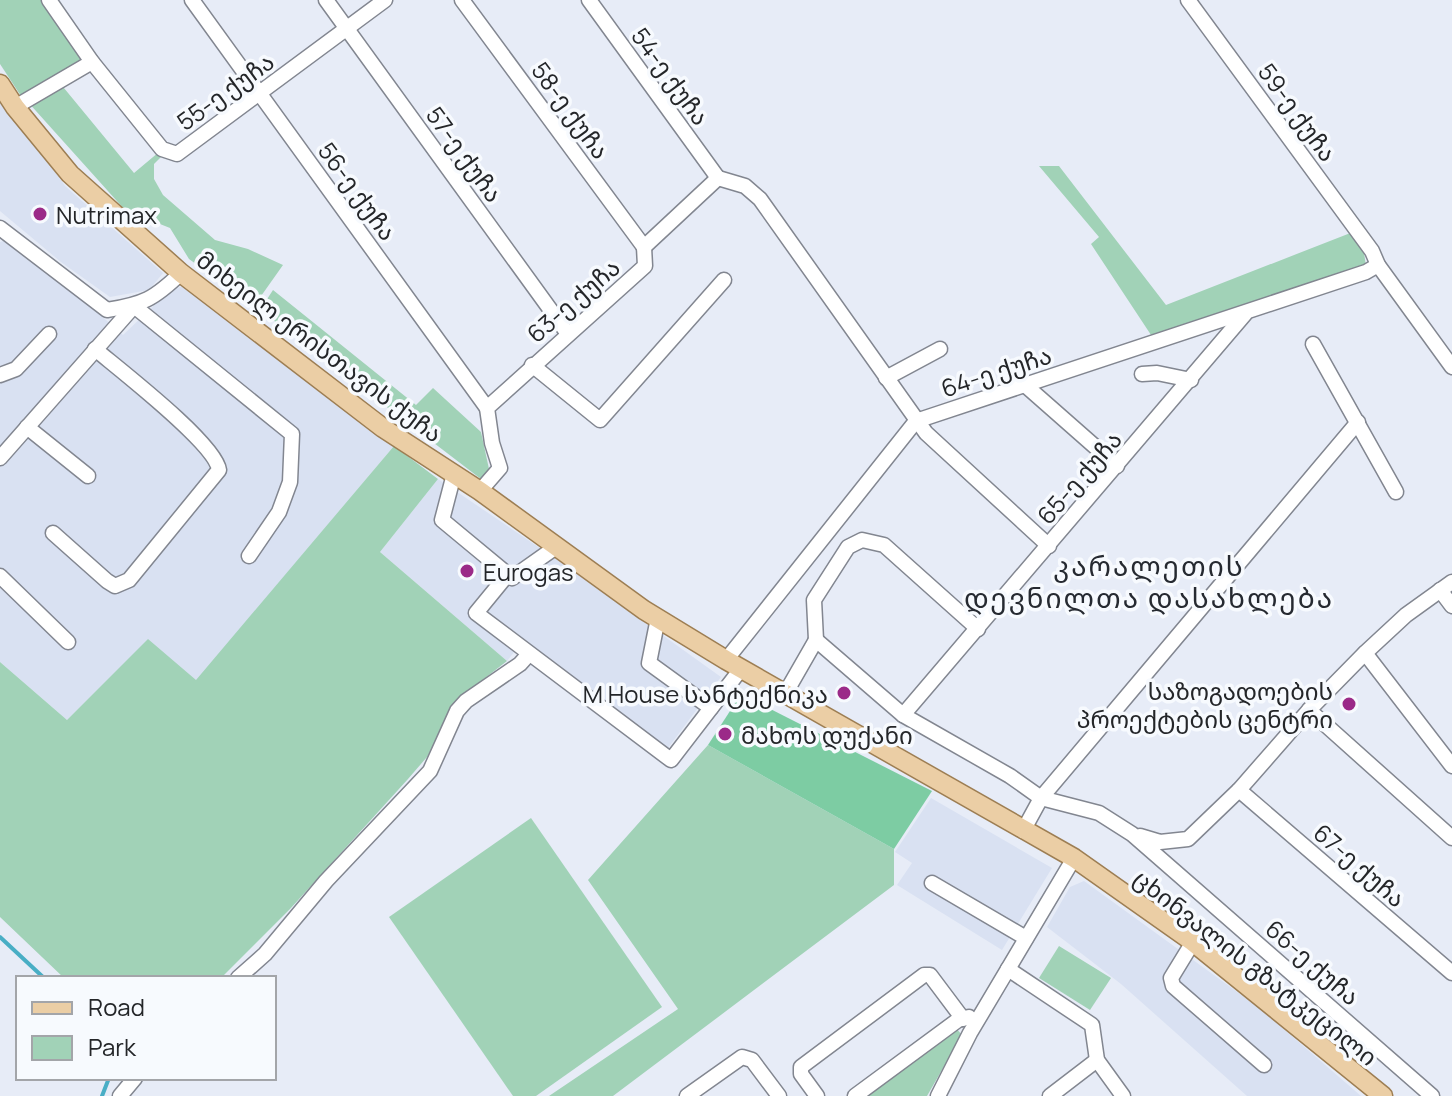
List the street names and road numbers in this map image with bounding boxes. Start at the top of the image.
street label: 54-ე ქუჩა [624,21,718,131]
street label: 55-ე ქუჩა [170,45,280,137]
street label: 58-ე ქუჩა [524,55,618,165]
street label: 59-ე ქუჩა [1251,56,1345,168]
street label: 57-ე ქუჩა [419,100,511,208]
street label: 56-ე ქუჩა [311,135,405,247]
street label: მიხეილ ერისთავის ქუჩა [190,243,450,449]
street label: 63-ე ქუჩა [519,250,627,350]
street label: 64-ე ქუჩა [937,338,1055,404]
street label: 65-ე ქუჩა [1029,423,1129,531]
street label: 67-ე ქუჩა [1307,816,1413,914]
street label: ცხინვალის გზატკეცილი [1127,861,1385,1073]
street label: 66-ე ქუჩა [1259,912,1367,1012]

